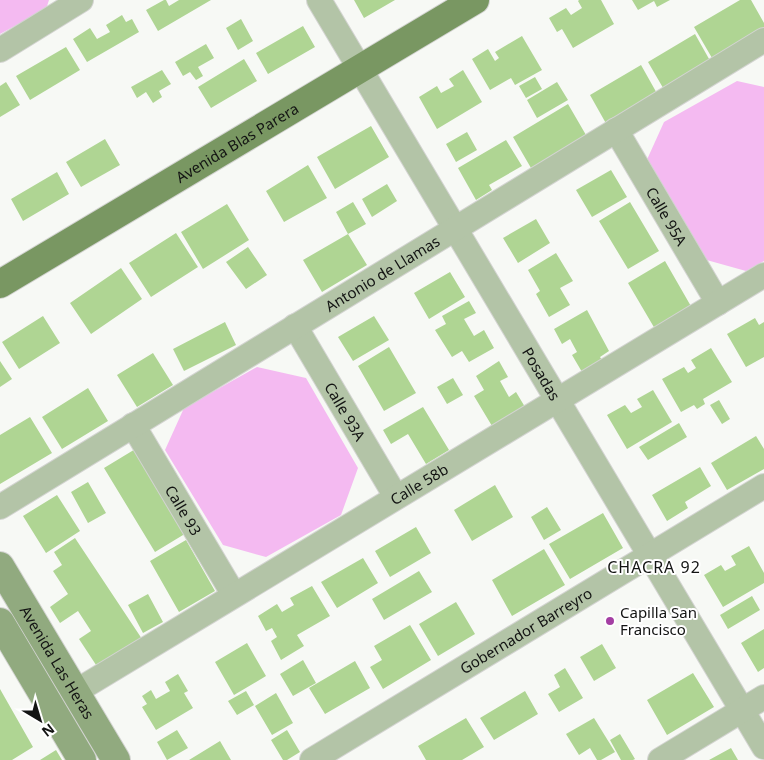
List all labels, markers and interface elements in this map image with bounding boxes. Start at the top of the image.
street label: Avenida Blas Parera [172,98,302,187]
street label: Calle 95A [642,183,692,249]
street label: Antonio de Llamas [321,231,443,316]
street label: Posadas [518,343,565,404]
street label: Calle 93A [320,378,371,445]
street label: Calle 58b [386,459,452,509]
street label: Calle 93 [161,481,206,539]
district label: CHACRA 92 [607,556,701,578]
street label: Gobernador Barreyro [456,583,596,678]
street label: Avenida Las Heras [16,602,99,723]
place label: Capilla San Francisco [620,602,697,639]
marker: Capilla San Francisco [604,615,616,627]
north arrow [15,695,65,745]
text: N [38,720,59,742]

